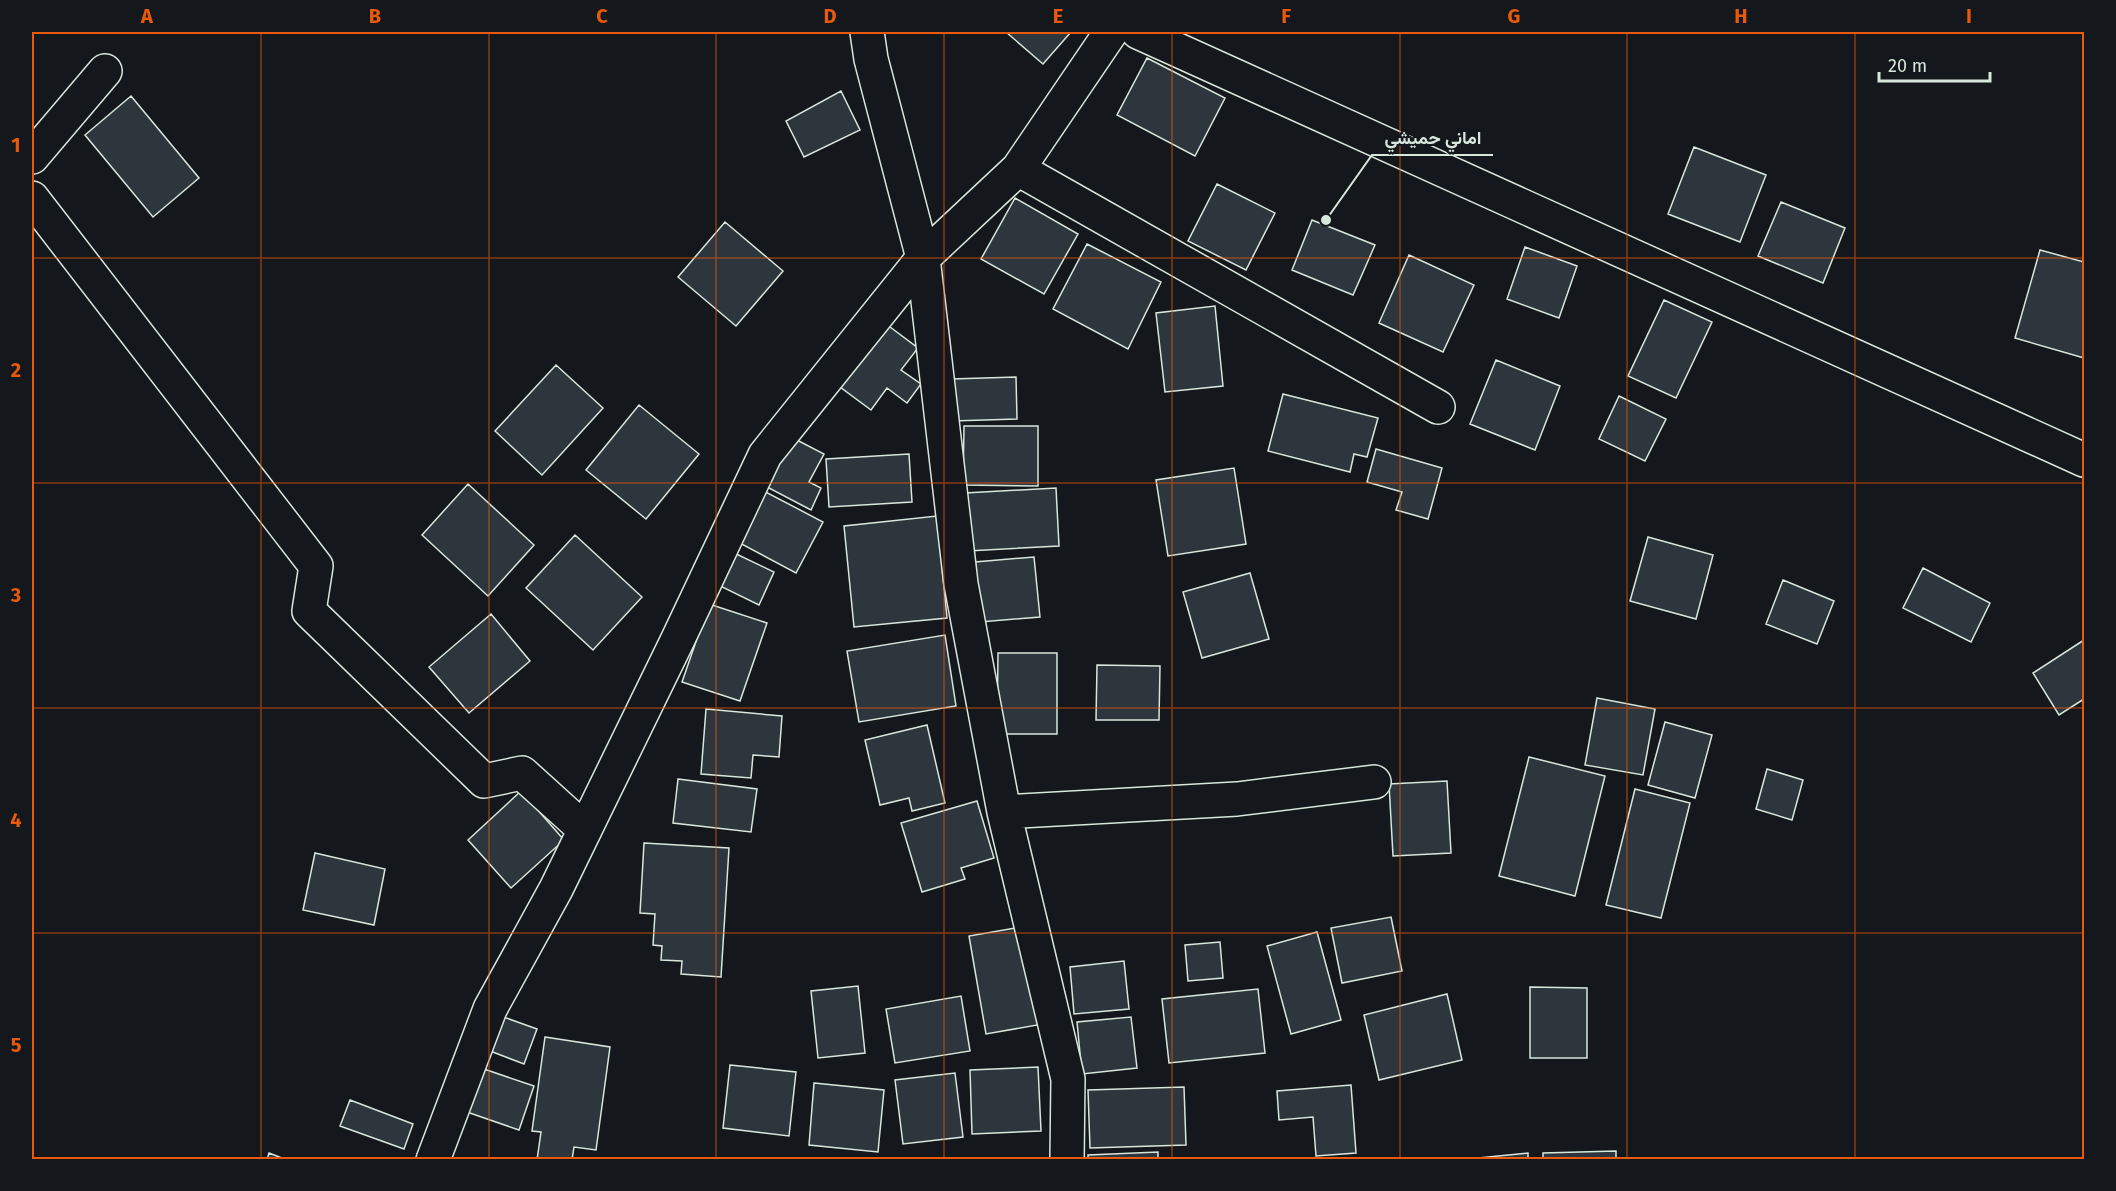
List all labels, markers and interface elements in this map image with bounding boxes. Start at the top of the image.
text: A [140,4,154,28]
text: B [369,4,381,28]
text: C [596,4,608,28]
text: D [823,4,837,28]
text: E [1053,4,1063,28]
text: F [1281,4,1291,28]
text: G [1508,4,1520,28]
text: H [1734,4,1748,28]
text: I [1966,4,1972,28]
scale bar [1879,45,1990,83]
text: 20 m [1888,55,1927,77]
callout: اماني حميشي [1372,119,1493,155]
text: اماني حميشي [1385,127,1481,153]
text: 1 [11,133,21,157]
text: 2 [11,358,21,382]
text: 3 [10,583,21,607]
text: 4 [10,808,22,832]
text: 5 [11,1033,22,1057]

